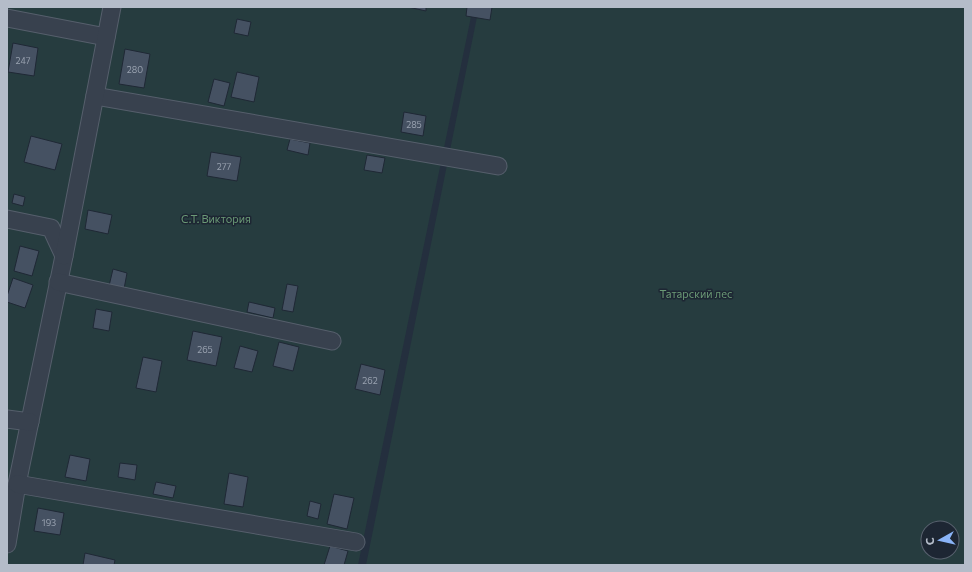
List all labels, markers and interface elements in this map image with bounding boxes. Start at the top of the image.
house number: 247 [16,55,31,66]
house number: 280 [127,64,143,75]
house number: 285 [406,119,422,130]
house number: 277 [217,161,231,172]
park label: С.Т. Виктория [181,212,251,225]
park label: Татарский лес [660,287,732,300]
house number: 265 [197,344,213,355]
house number: 262 [362,375,378,386]
house number: 193 [42,517,56,528]
north arrow [920,520,960,560]
text: С [923,536,937,546]

